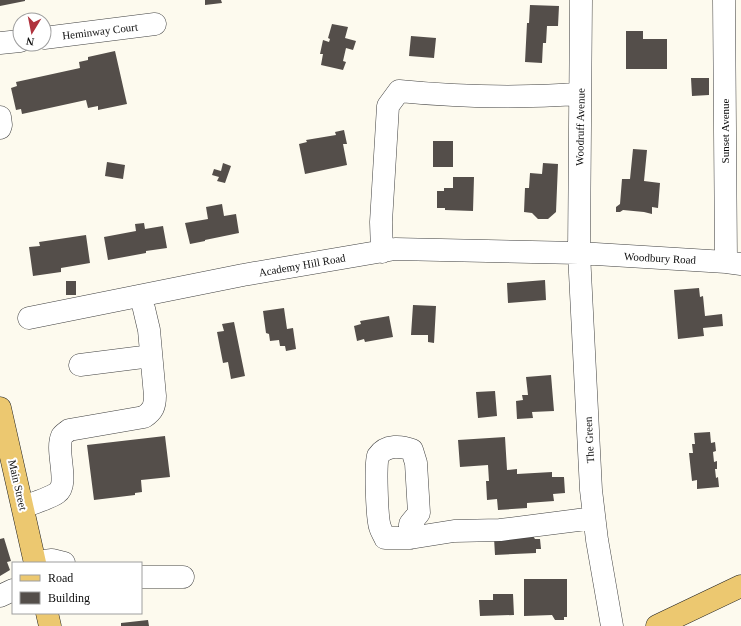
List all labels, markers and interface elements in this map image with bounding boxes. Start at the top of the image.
north arrow [12,12,52,52]
street label: Heminway Court [62,20,138,42]
text: N [25,35,35,48]
street label: Woodruff Avenue [573,88,587,166]
street label: Sunset Avenue [719,98,731,163]
street label: Woodbury Road [624,250,697,266]
street label: Academy Hill Road [258,251,347,279]
street label: The Green [582,416,596,464]
street label: Main Street [6,458,30,512]
legend [12,562,142,614]
text: Road [48,571,73,585]
text: Building [48,591,90,605]

